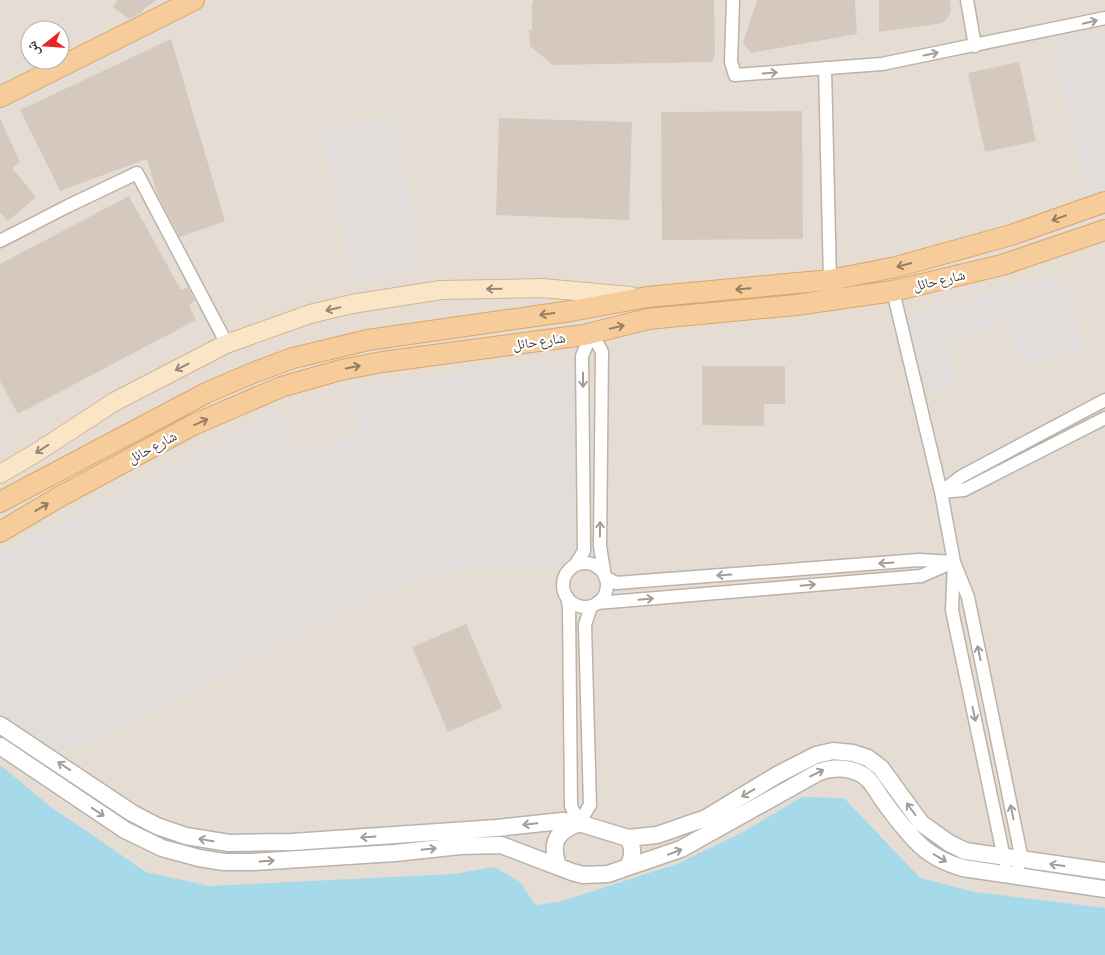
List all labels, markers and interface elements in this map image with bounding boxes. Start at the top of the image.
one-way arrow [1082,17,1098,26]
north arrow [20,20,70,70]
text: ش [23,39,43,58]
one-way arrow [922,49,938,59]
one-way arrow [761,68,777,77]
one-way arrow [1052,214,1067,223]
one-way arrow [896,260,912,270]
street label: شارع حائل [911,266,967,296]
one-way arrow [486,284,502,294]
one-way arrow [735,284,751,294]
one-way arrow [325,305,341,314]
one-way arrow [540,309,556,319]
one-way arrow [609,321,625,331]
street label: شارع حائل [512,329,567,355]
one-way arrow [345,362,361,372]
one-way arrow [175,363,190,372]
one-way arrow [578,371,588,387]
one-way arrow [193,416,208,425]
street label: شارع حائل [125,427,180,468]
one-way arrow [35,444,49,454]
one-way arrow [35,502,49,512]
one-way arrow [595,521,605,538]
one-way arrow [878,558,894,567]
one-way arrow [716,570,732,580]
one-way arrow [799,580,815,590]
one-way arrow [637,594,653,604]
one-way arrow [974,645,983,661]
one-way arrow [970,705,979,721]
one-way arrow [57,761,71,771]
one-way arrow [809,768,824,778]
one-way arrow [742,788,756,798]
one-way arrow [905,803,916,816]
one-way arrow [1006,804,1016,820]
one-way arrow [91,807,105,817]
one-way arrow [523,819,539,829]
one-way arrow [361,832,377,841]
one-way arrow [199,834,215,844]
one-way arrow [421,844,437,854]
one-way arrow [667,846,682,855]
one-way arrow [932,853,946,863]
one-way arrow [259,857,275,866]
one-way arrow [1049,859,1065,869]

